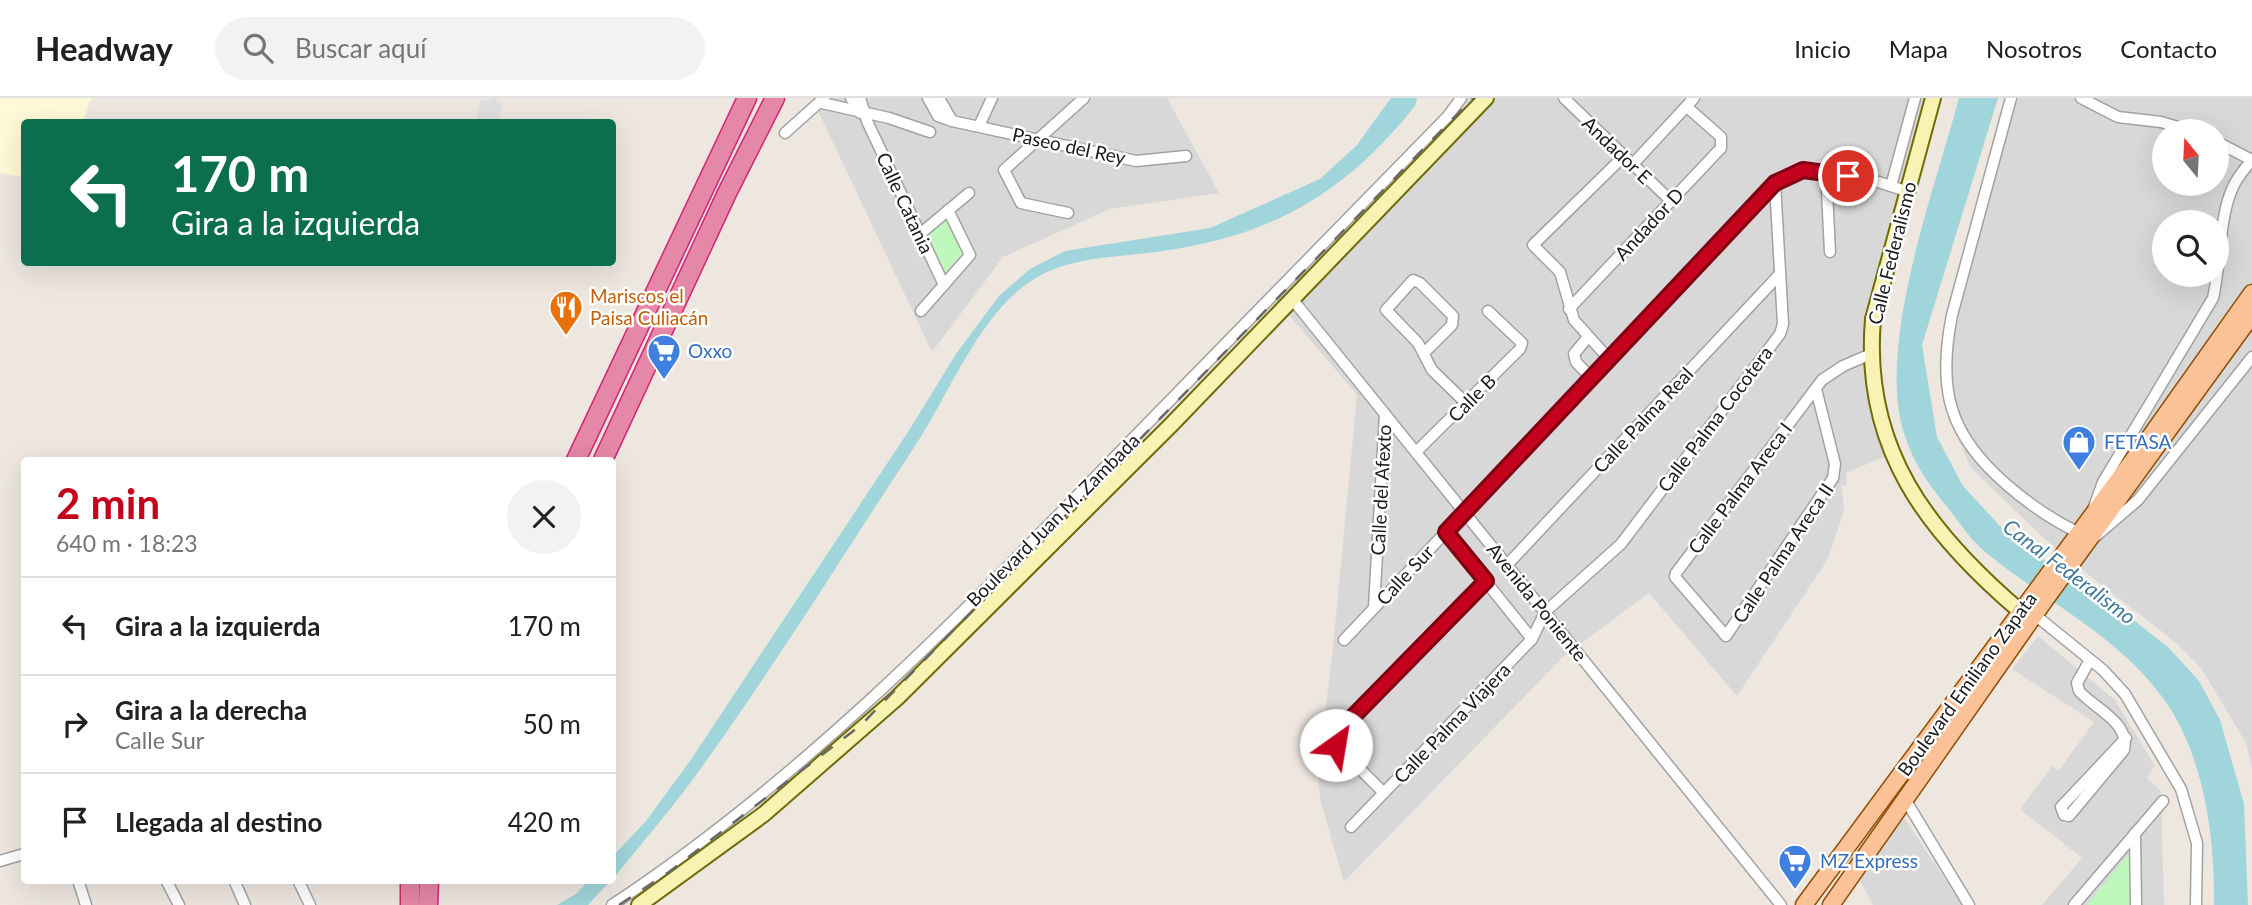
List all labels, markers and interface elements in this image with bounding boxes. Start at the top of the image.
search box [215,17,705,80]
text: Headway [35,28,173,68]
icon: search [239,29,277,67]
text: Buscar aquí [295,32,426,64]
text: Inicio [1794,34,1851,63]
text: Mapa [1889,34,1948,63]
text: Nosotros [1986,34,2082,63]
text: Contacto [2120,34,2217,63]
street label: Andador E [1578,111,1657,188]
north arrow [2152,119,2230,196]
map controls [2152,119,2229,287]
street label: Paseo del Rey [1010,122,1128,169]
text: 170 m [171,144,309,202]
pin [1818,146,1878,206]
icon: left [56,147,147,238]
street label: Calle Catania [872,149,939,257]
icon: arrive [1829,157,1867,195]
street label: Calle Federalismo [1863,179,1920,327]
street label: Andador D [1609,183,1688,265]
text: Gira a la izquierda [171,203,420,242]
button: search [2152,210,2229,287]
place label: Mariscos el Paisa Culiacán [590,284,708,329]
restaurant icon: Mariscos el Paisa Culiacán [547,288,585,337]
supermarket icon: Oxxo [645,332,683,381]
place label: Oxxo [688,339,732,362]
street label: Calle Palma Cocotera [1652,341,1777,496]
street label: Calle Palma Real [1588,362,1697,477]
street label: Calle B [1443,369,1500,426]
street label: Calle Palma Areca I [1683,418,1796,558]
shop icon: FETASA [2060,423,2098,472]
street label: Calle del Afexto [1366,424,1395,556]
street label: Boulevard Juan M. Zambada [961,428,1144,611]
place label: FETASA [2104,430,2172,453]
text: 2 min [56,478,160,528]
street label: Calle Palma Areca II [1727,478,1838,627]
button: close [507,480,581,554]
water label: Canal Federalismo [1999,513,2141,629]
text: 640 m · 18:23 [56,529,198,557]
street label: Avenida Poniente [1483,538,1592,666]
street label: Calle Sur [1371,540,1438,609]
street label: Boulevard Emiliano Zapata [1892,587,2041,780]
icon: left [56,607,94,645]
text: Gira a la izquierda [115,610,321,642]
text: 170 m [508,610,581,642]
street label: Calle Palma Viajera [1389,658,1515,787]
text: Gira a la derecha [115,694,307,726]
icon: right [56,705,94,743]
text: 50 m [523,708,581,740]
position arrow [1299,708,1373,782]
text: Calle Sur [115,726,204,754]
icon: arrive [56,803,94,841]
text: Llegada al destino [115,806,322,838]
text: 420 m [508,806,581,838]
supermarket icon: MZ Express [1776,842,1814,891]
place label: MZ Express [1820,849,1918,872]

